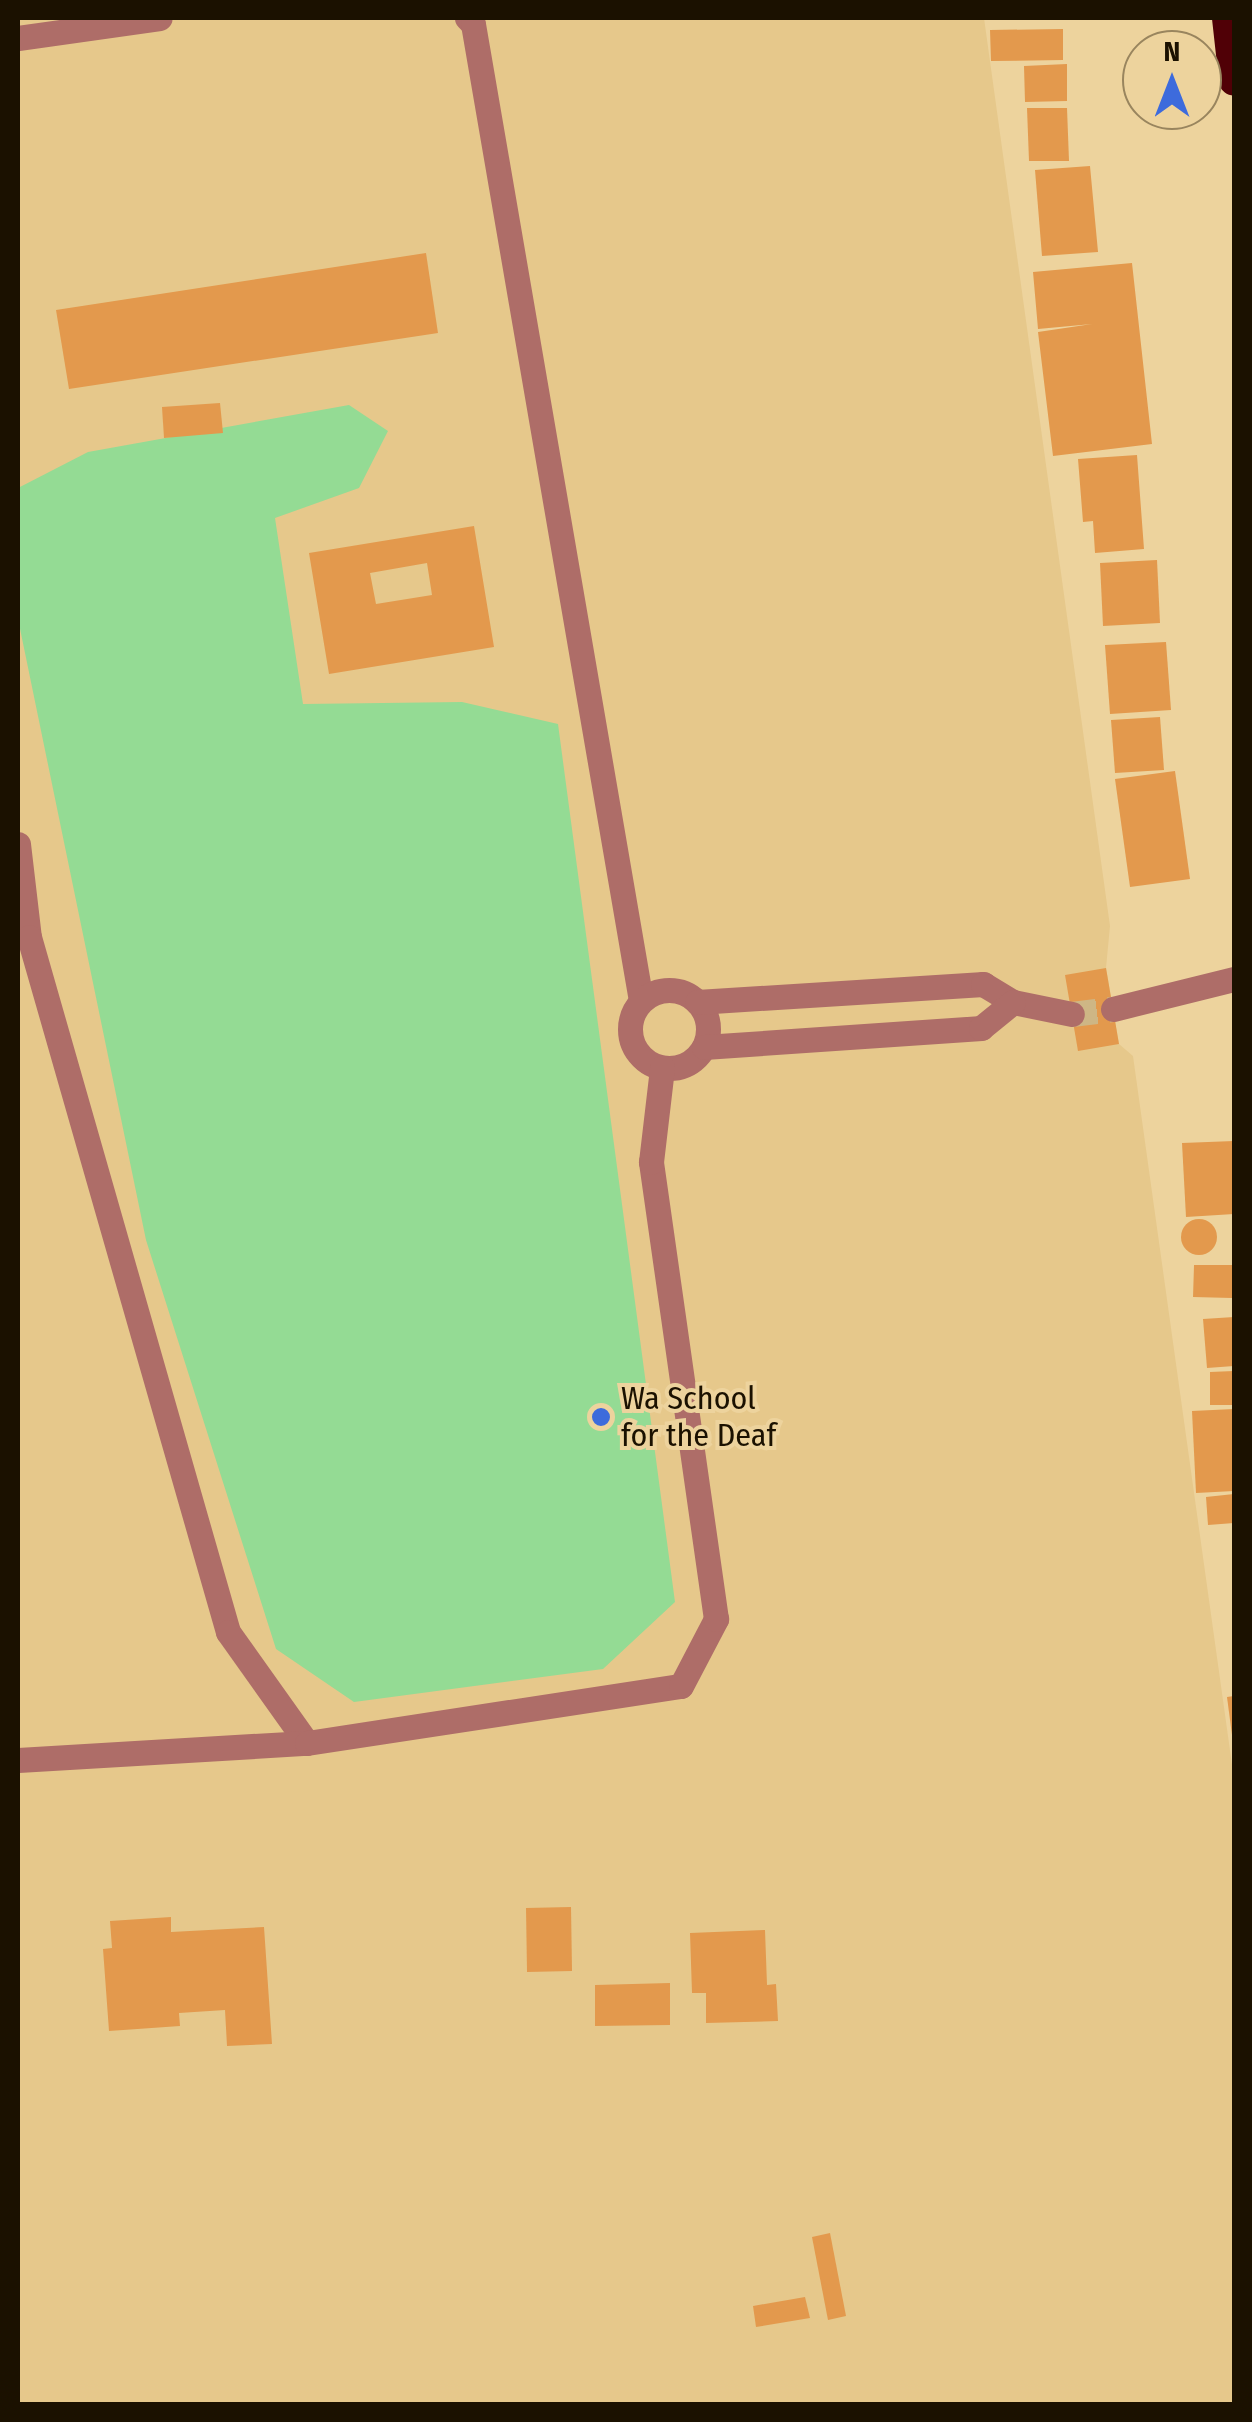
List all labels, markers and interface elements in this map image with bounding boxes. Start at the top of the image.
north arrow [1122,30,1222,130]
text: N [1164,35,1180,68]
place label: Wa School for the Deaf [621,1380,776,1455]
marker: Wa School for the Deaf [590,1406,612,1428]

